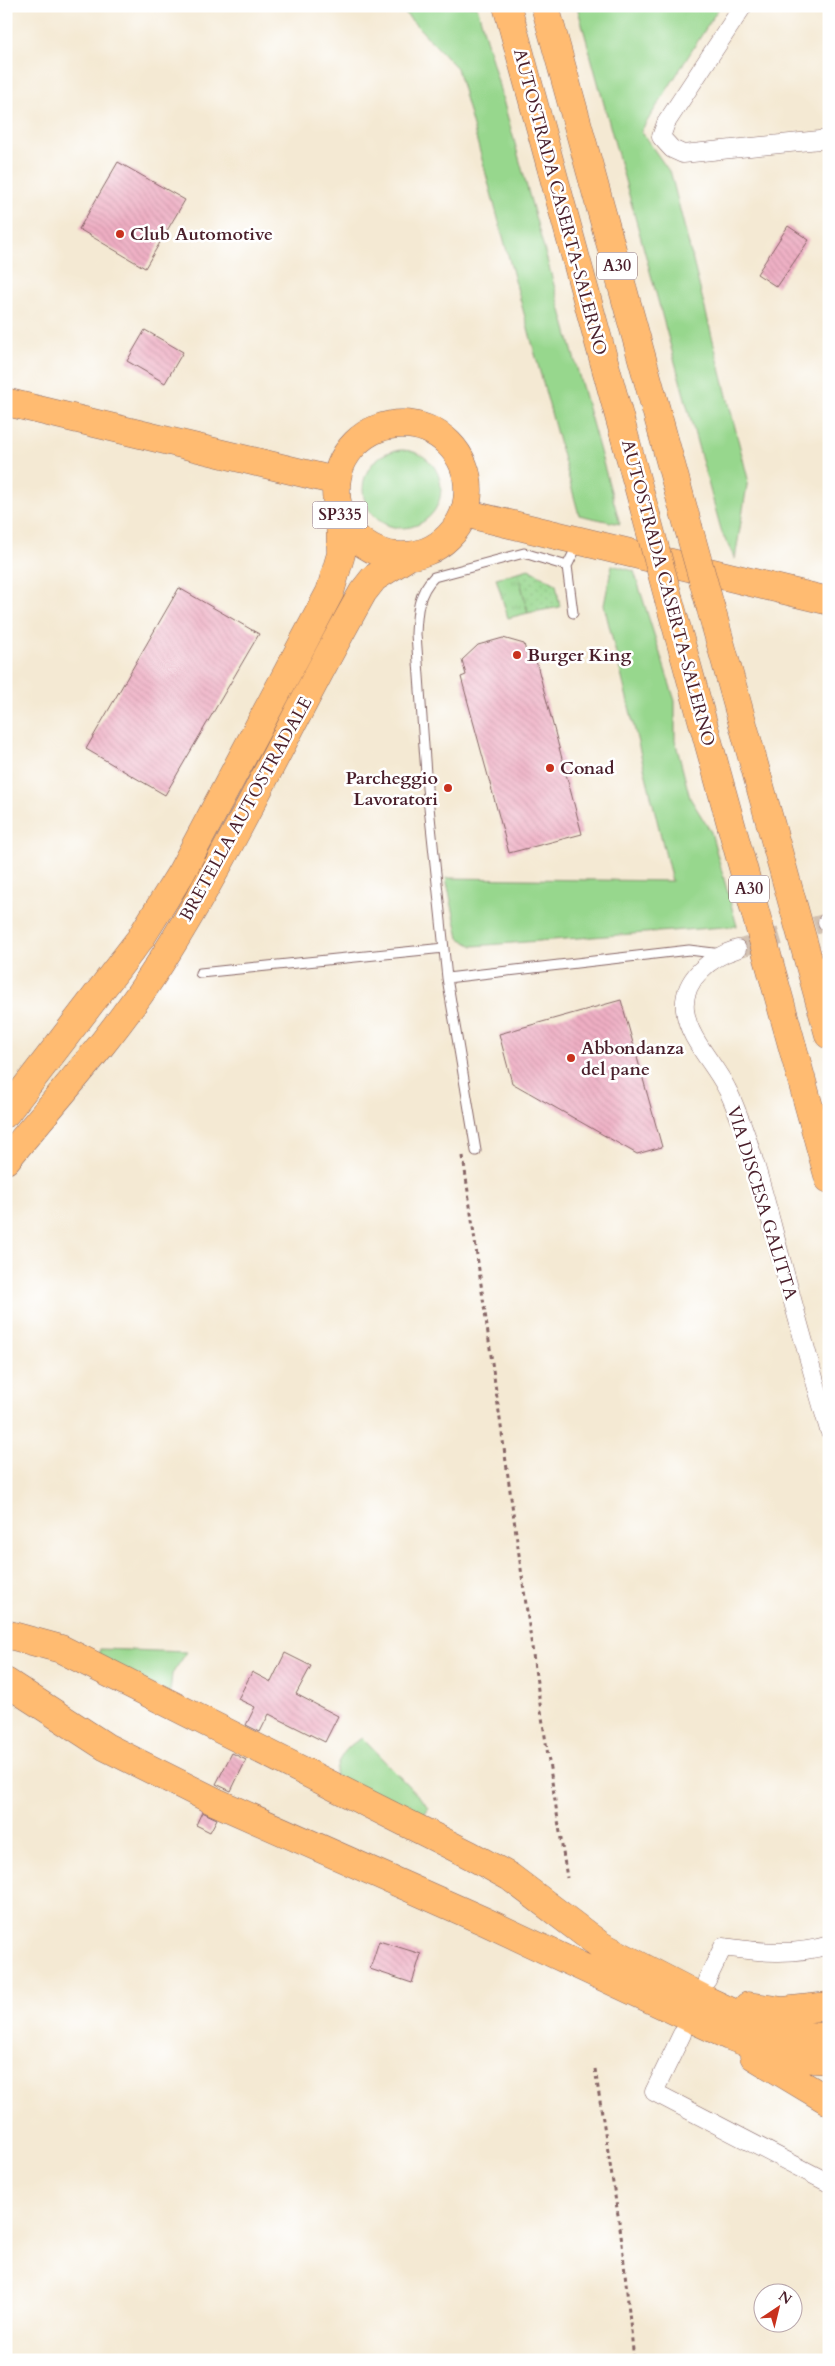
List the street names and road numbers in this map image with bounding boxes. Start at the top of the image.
street label: AUTOSTRADA CASERTA-SALERNO [507,46,613,358]
road number: A30 [597,252,637,280]
street label: AUTOSTRADA CASERTA-SALERNO [615,437,721,749]
road number: SP335 [312,502,368,528]
street label: BRETELLA AUTOSTRADALE [174,692,318,926]
road number: A30 [729,876,769,902]
street label: VIA DISCESA GALITTA [721,1103,803,1303]

